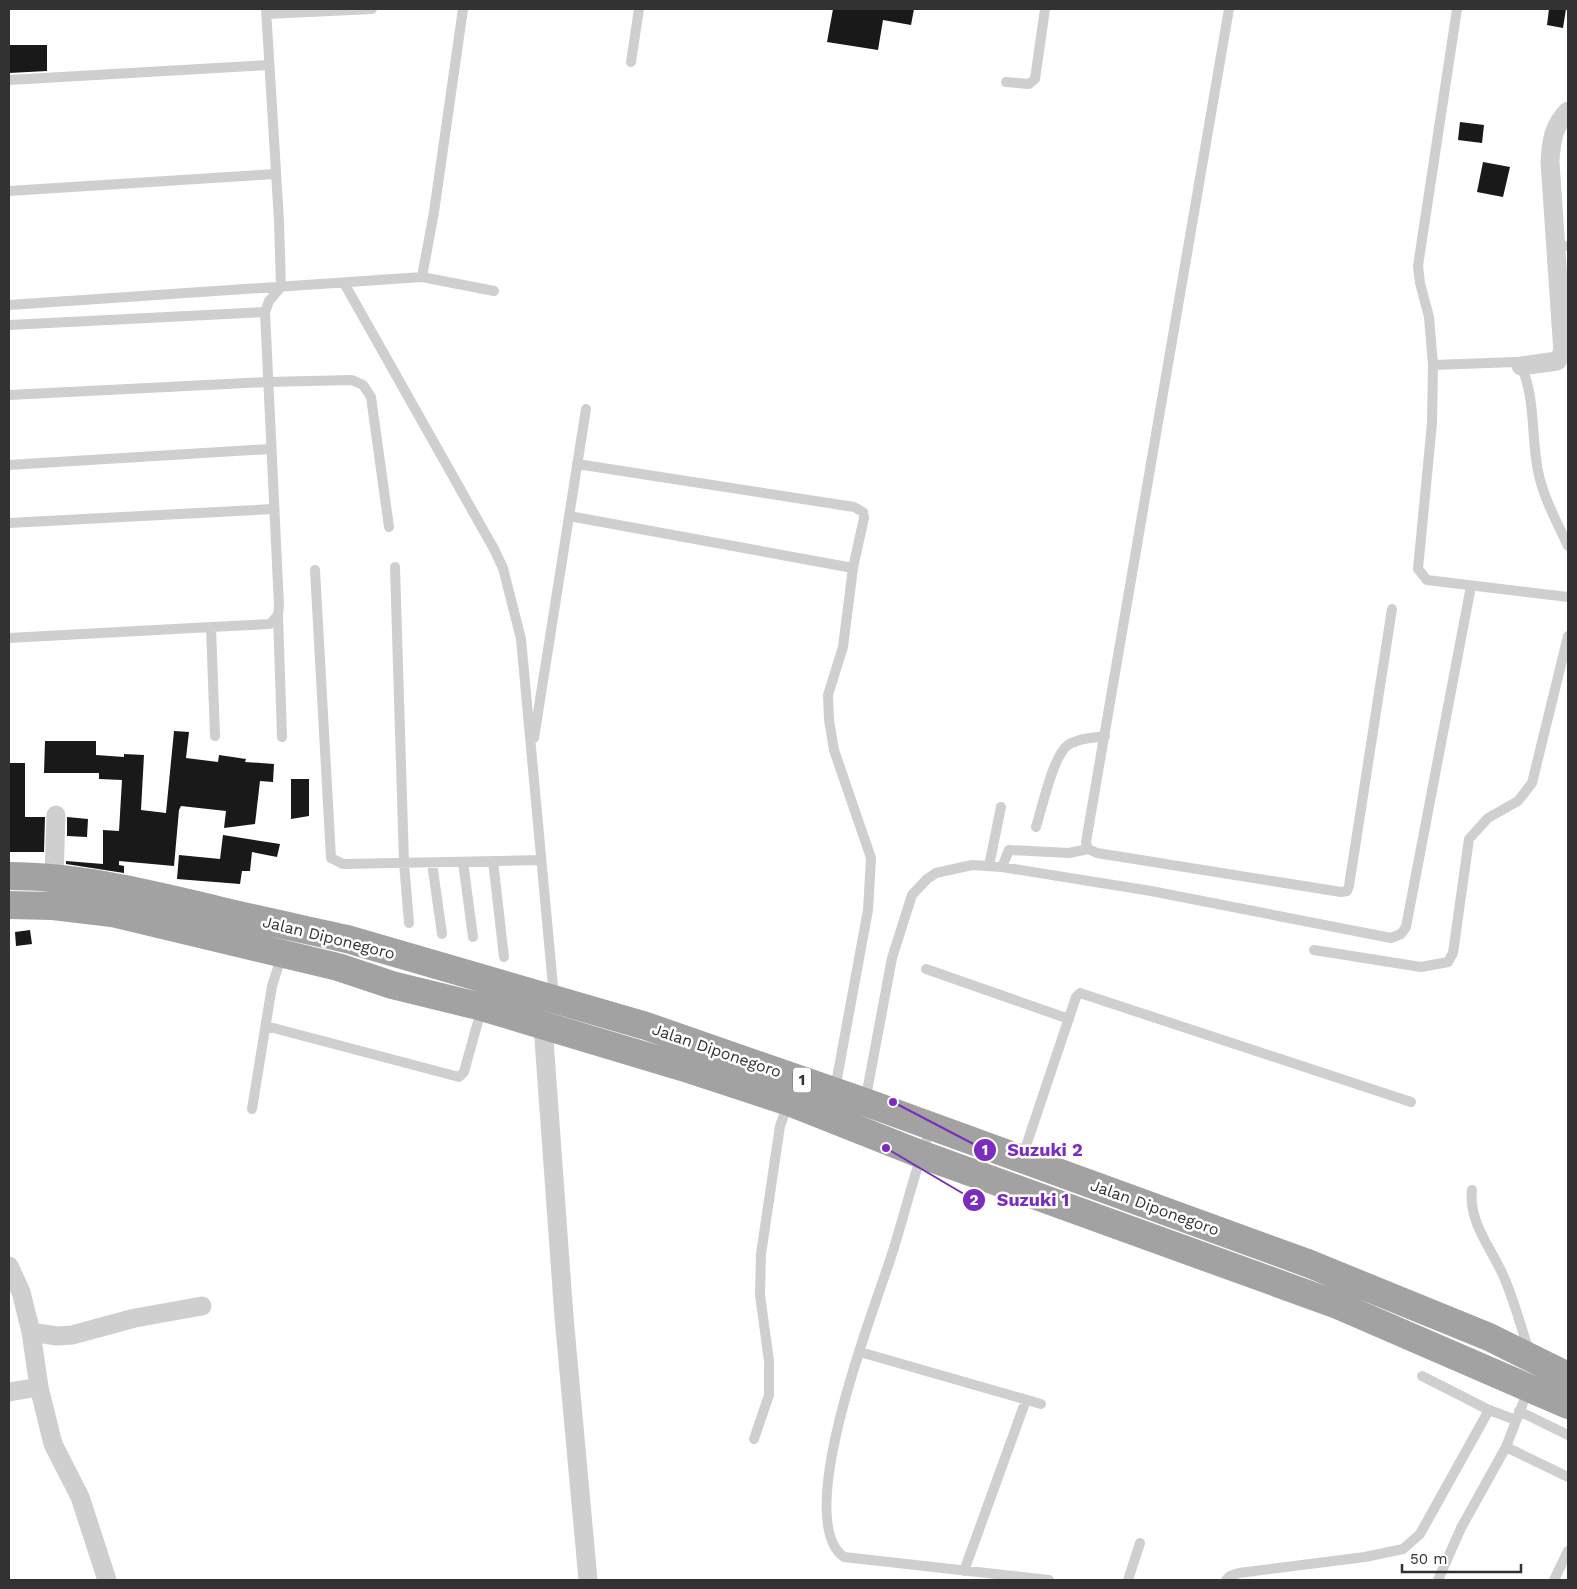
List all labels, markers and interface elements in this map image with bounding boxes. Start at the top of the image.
street label: Jalan Diponegoro [261,912,397,963]
street label: Jalan Diponegoro [650,1019,784,1082]
road number: 1 [793,1068,811,1092]
callout: Suzuki 2 [973,1134,1093,1167]
text: Suzuki 2 [1007,1139,1083,1160]
text: 1 [982,1141,988,1159]
street label: Jalan Diponegoro [1088,1175,1222,1240]
callout: Suzuki 1 [962,1184,1079,1217]
text: Suzuki 1 [997,1189,1069,1210]
text: 2 [970,1191,979,1209]
scale bar [1402,1542,1521,1574]
text: 50 m [1410,1550,1447,1568]

